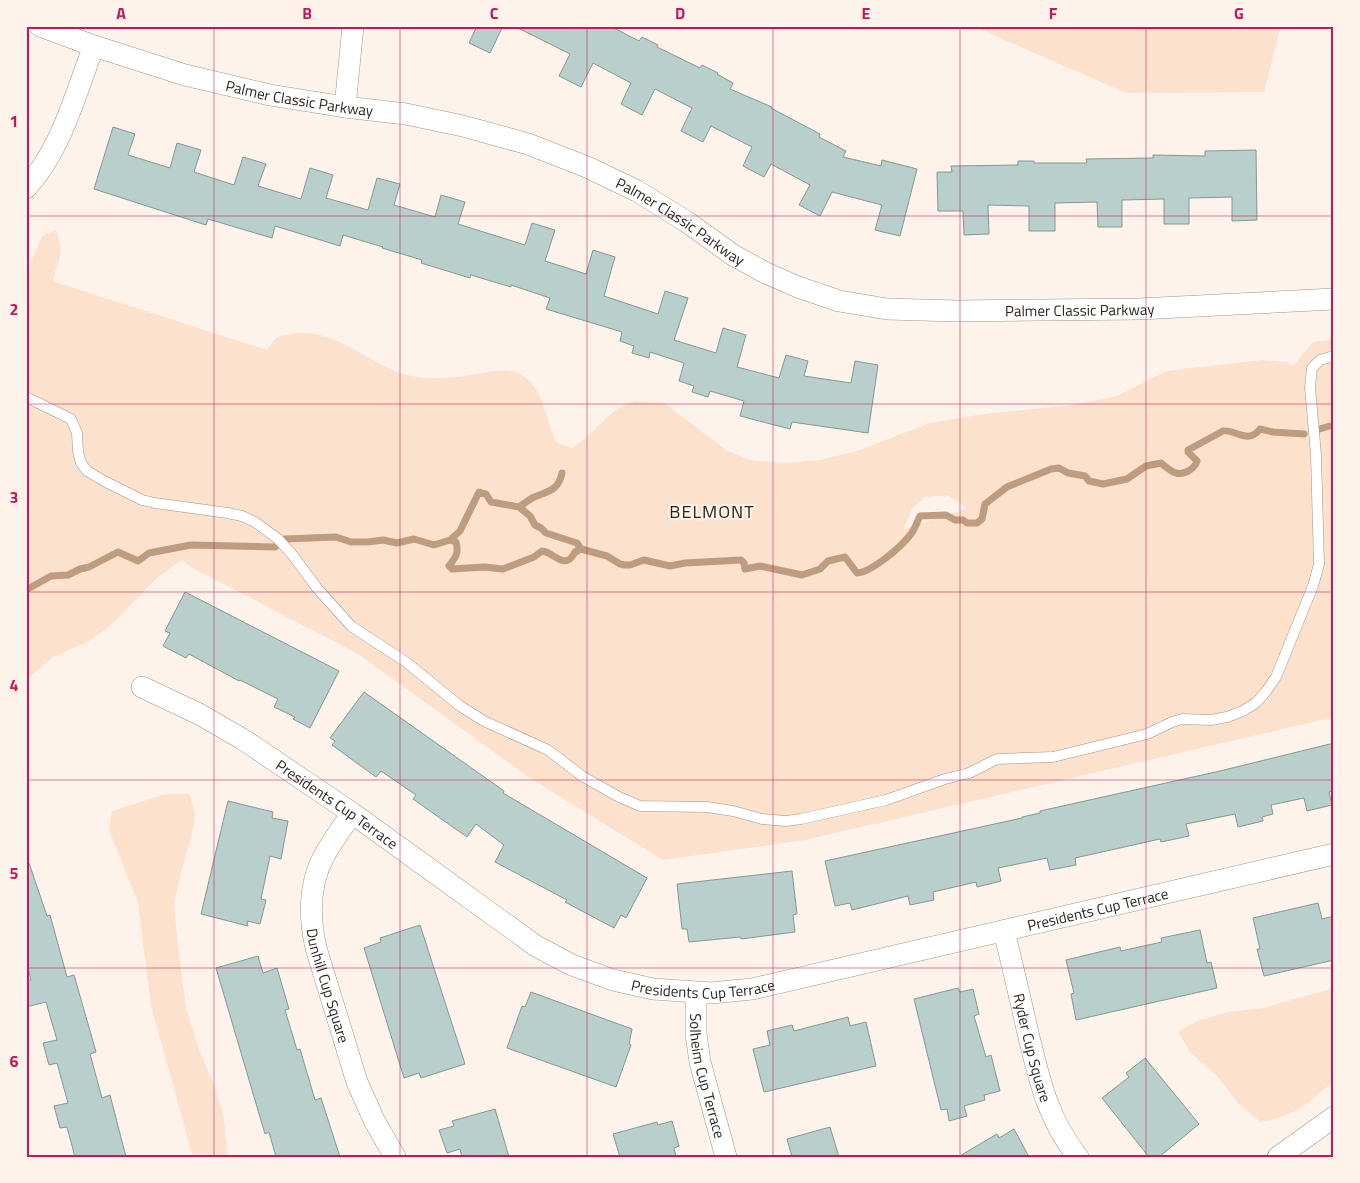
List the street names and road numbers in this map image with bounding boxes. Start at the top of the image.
street label: Palmer Classic Parkway [223,73,375,122]
street label: Palmer Classic Parkway [612,171,749,271]
street label: Palmer Classic Parkway [1005,297,1155,322]
street label: Presidents Cup Terrace [271,753,403,854]
street label: Presidents Cup Terrace [1025,881,1171,936]
street label: Dunhill Cup Square [301,927,356,1046]
street label: Presidents Cup Terrace [629,973,777,1005]
street label: Ryder Cup Square [1008,991,1058,1105]
street label: Solheim Cup Terrace [684,1013,732,1141]

